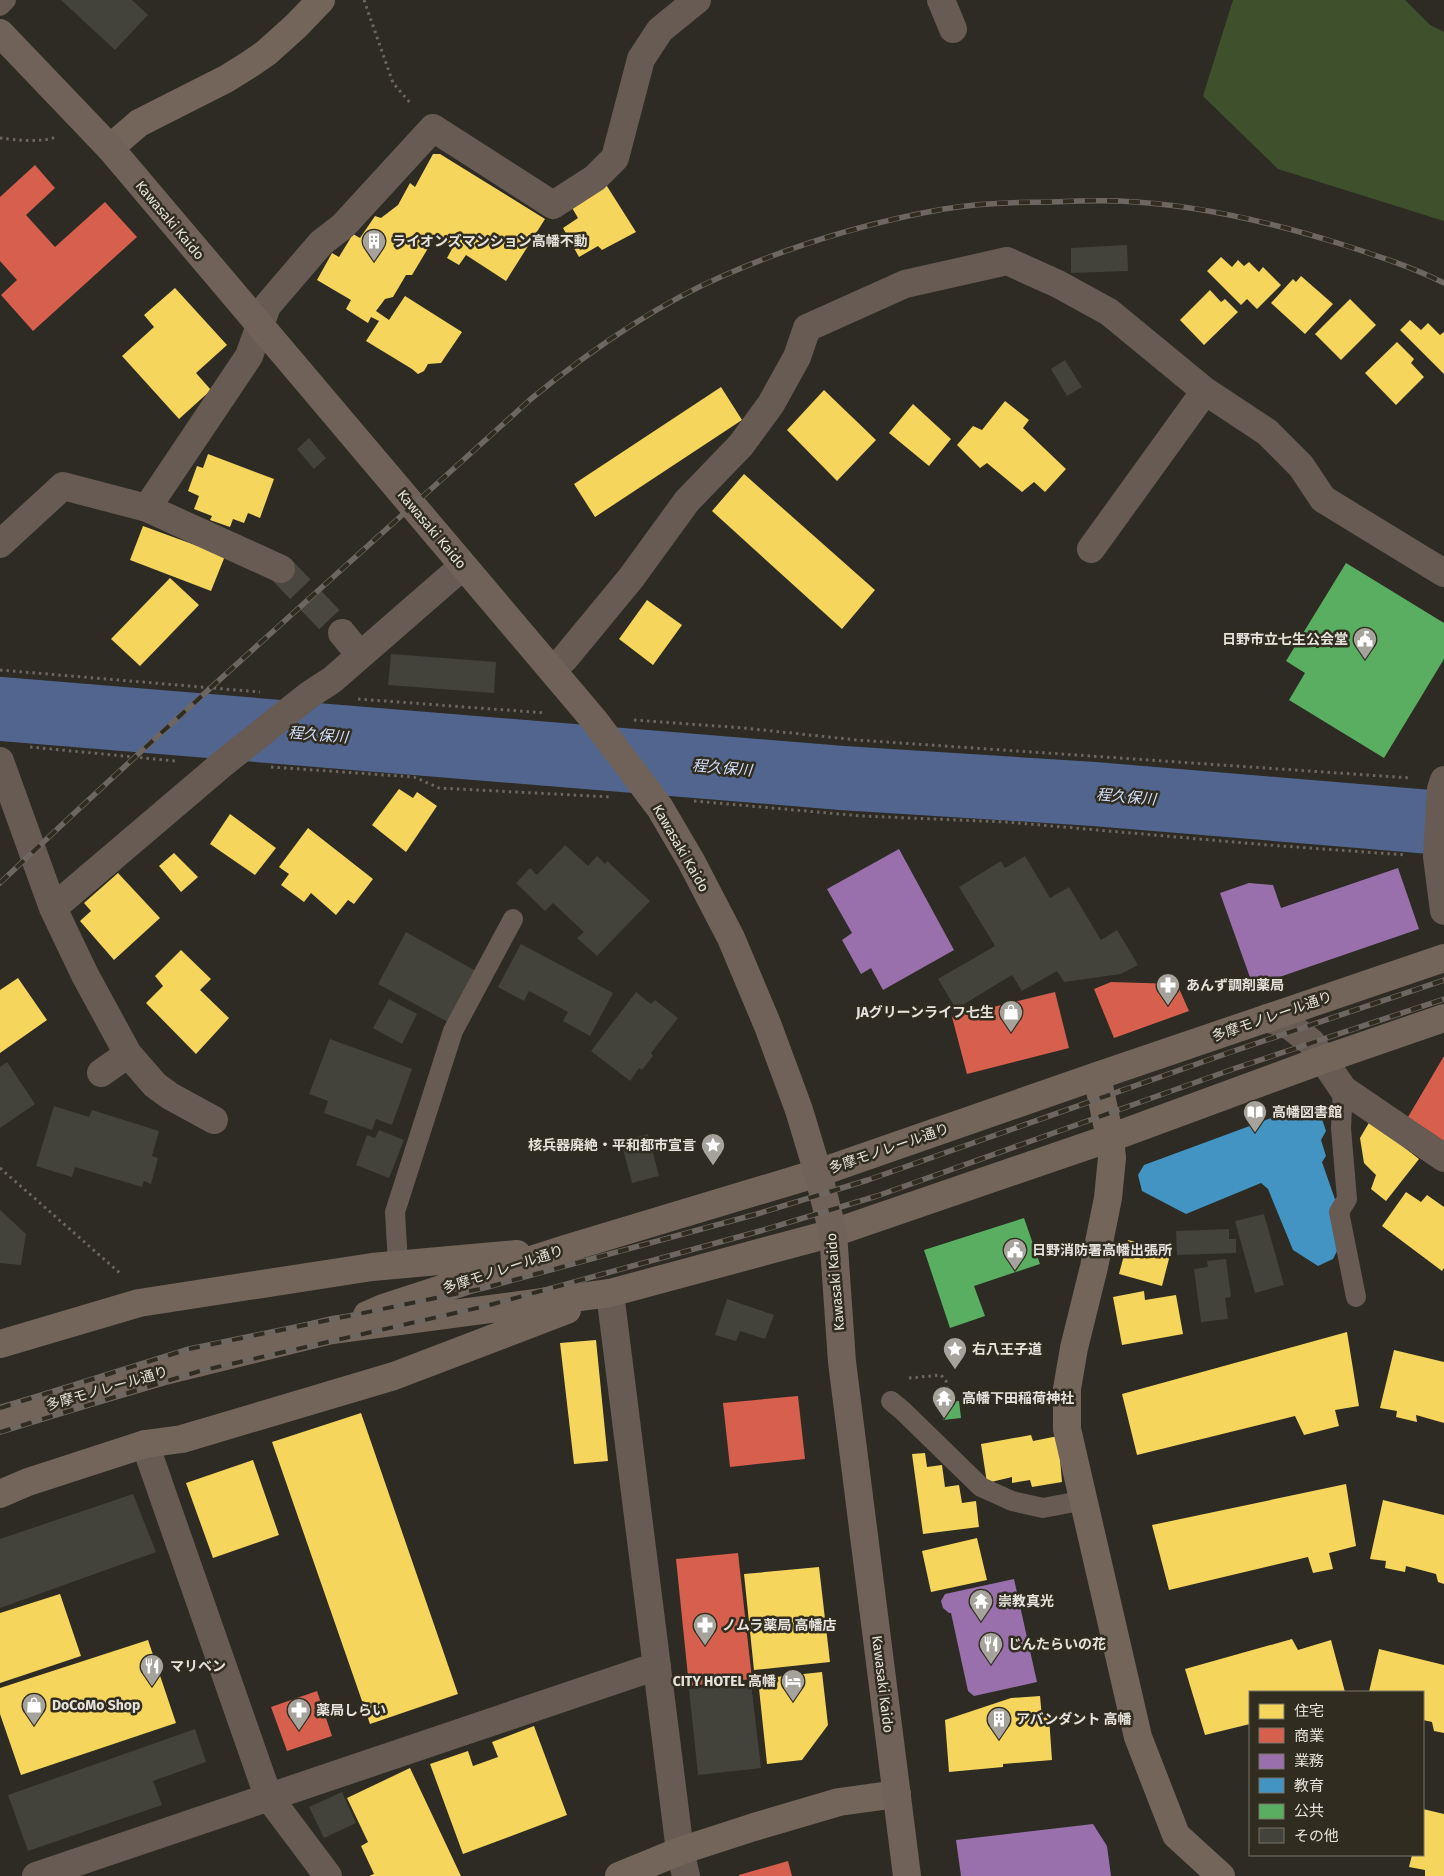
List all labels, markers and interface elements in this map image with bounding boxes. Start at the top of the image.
street label: Kawasaki Kaido [132,177,208,263]
building icon: ライオンズマンション高幡不動 [361,228,387,262]
place label: ライオンズマンション高幡不動 [392,233,588,250]
street label: Kawasaki Kaido [394,486,470,572]
public building icon: 日野市立七生公会堂 [1352,626,1378,660]
place label: 日野市立七生公会堂 [1222,631,1348,648]
water label: 程久保川 [287,723,351,747]
water label: 程久保川 [691,756,755,780]
water label: 程久保川 [1095,785,1159,809]
street label: Kawasaki Kaido [649,802,712,895]
pharmacy icon: あんず調剤薬局 [1155,972,1181,1006]
place label: あんず調剤薬局 [1186,977,1284,994]
street label: 多摩モノレール通り [1210,988,1334,1045]
shop icon: JAグリーンライフ七生 [998,999,1024,1033]
place label: JAグリーンライフ七生 [855,1004,994,1021]
library icon: 高幡図書館 [1242,1099,1268,1133]
place label: 高幡図書館 [1272,1104,1342,1121]
street label: 多摩モノレール通り [827,1120,951,1177]
place icon: 核兵器廃絶・平和都市宣言 [700,1132,726,1166]
place label: 核兵器廃絶・平和都市宣言 [528,1137,696,1154]
street label: Kawasaki Kaido [823,1232,848,1332]
public building icon: 日野消防署高幡出張所 [1002,1237,1028,1271]
street label: 多摩モノレール通り [441,1242,566,1297]
place label: 日野消防署高幡出張所 [1032,1242,1172,1259]
place icon: 右八王子道 [942,1336,968,1370]
place label: 右八王子道 [972,1341,1042,1358]
street label: 多摩モノレール通り [44,1363,170,1414]
temple icon: 高幡下田稲荷神社 [931,1385,957,1419]
place label: 高幡下田稲荷神社 [962,1390,1074,1407]
temple icon: 崇教真光 [968,1588,994,1622]
place label: 崇教真光 [998,1593,1054,1610]
pharmacy icon: ノムラ薬局 高幡店 [692,1612,718,1646]
place label: ノムラ薬局 高幡店 [722,1617,837,1634]
restaurant icon: じんたらいの花 [978,1631,1004,1665]
street label: Kawasaki Kaido [868,1634,897,1734]
place label: じんたらいの花 [1008,1636,1106,1653]
restaurant icon: マリベン [139,1653,165,1687]
place label: マリベン [170,1658,226,1675]
hotel icon: CITY HOTEL 高幡 [780,1668,806,1702]
place label: CITY HOTEL 高幡 [673,1673,776,1690]
legend [1249,1691,1424,1856]
shop icon: DoCoMo Shop [21,1692,47,1726]
place label: DoCoMo Shop [52,1697,140,1714]
pharmacy icon: 薬局しらい [286,1697,312,1731]
place label: 薬局しらい [316,1702,386,1719]
text: 住宅 [1294,1702,1324,1720]
building icon: アバンダント 高幡 [986,1706,1012,1740]
place label: アバンダント 高幡 [1016,1711,1131,1728]
text: 商業 [1294,1727,1324,1745]
text: 業務 [1294,1752,1324,1770]
text: 教育 [1294,1777,1324,1795]
text: 公共 [1294,1802,1324,1820]
text: その他 [1294,1827,1339,1845]

